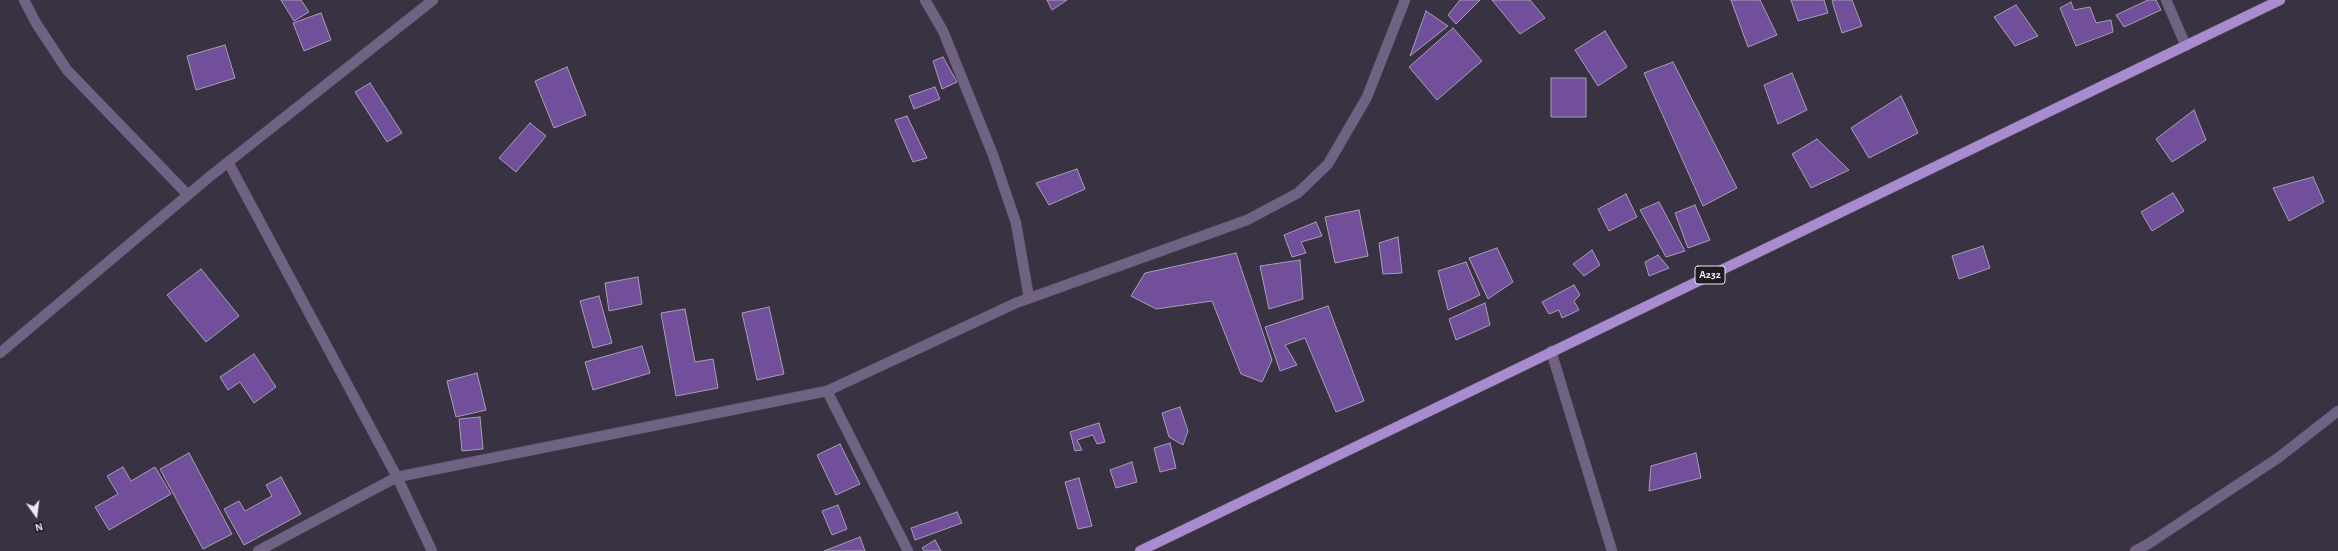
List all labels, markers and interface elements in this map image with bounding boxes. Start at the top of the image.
road number: A232 [1695,266,1725,284]
north arrow [16,495,56,535]
text: N [34,521,44,533]

